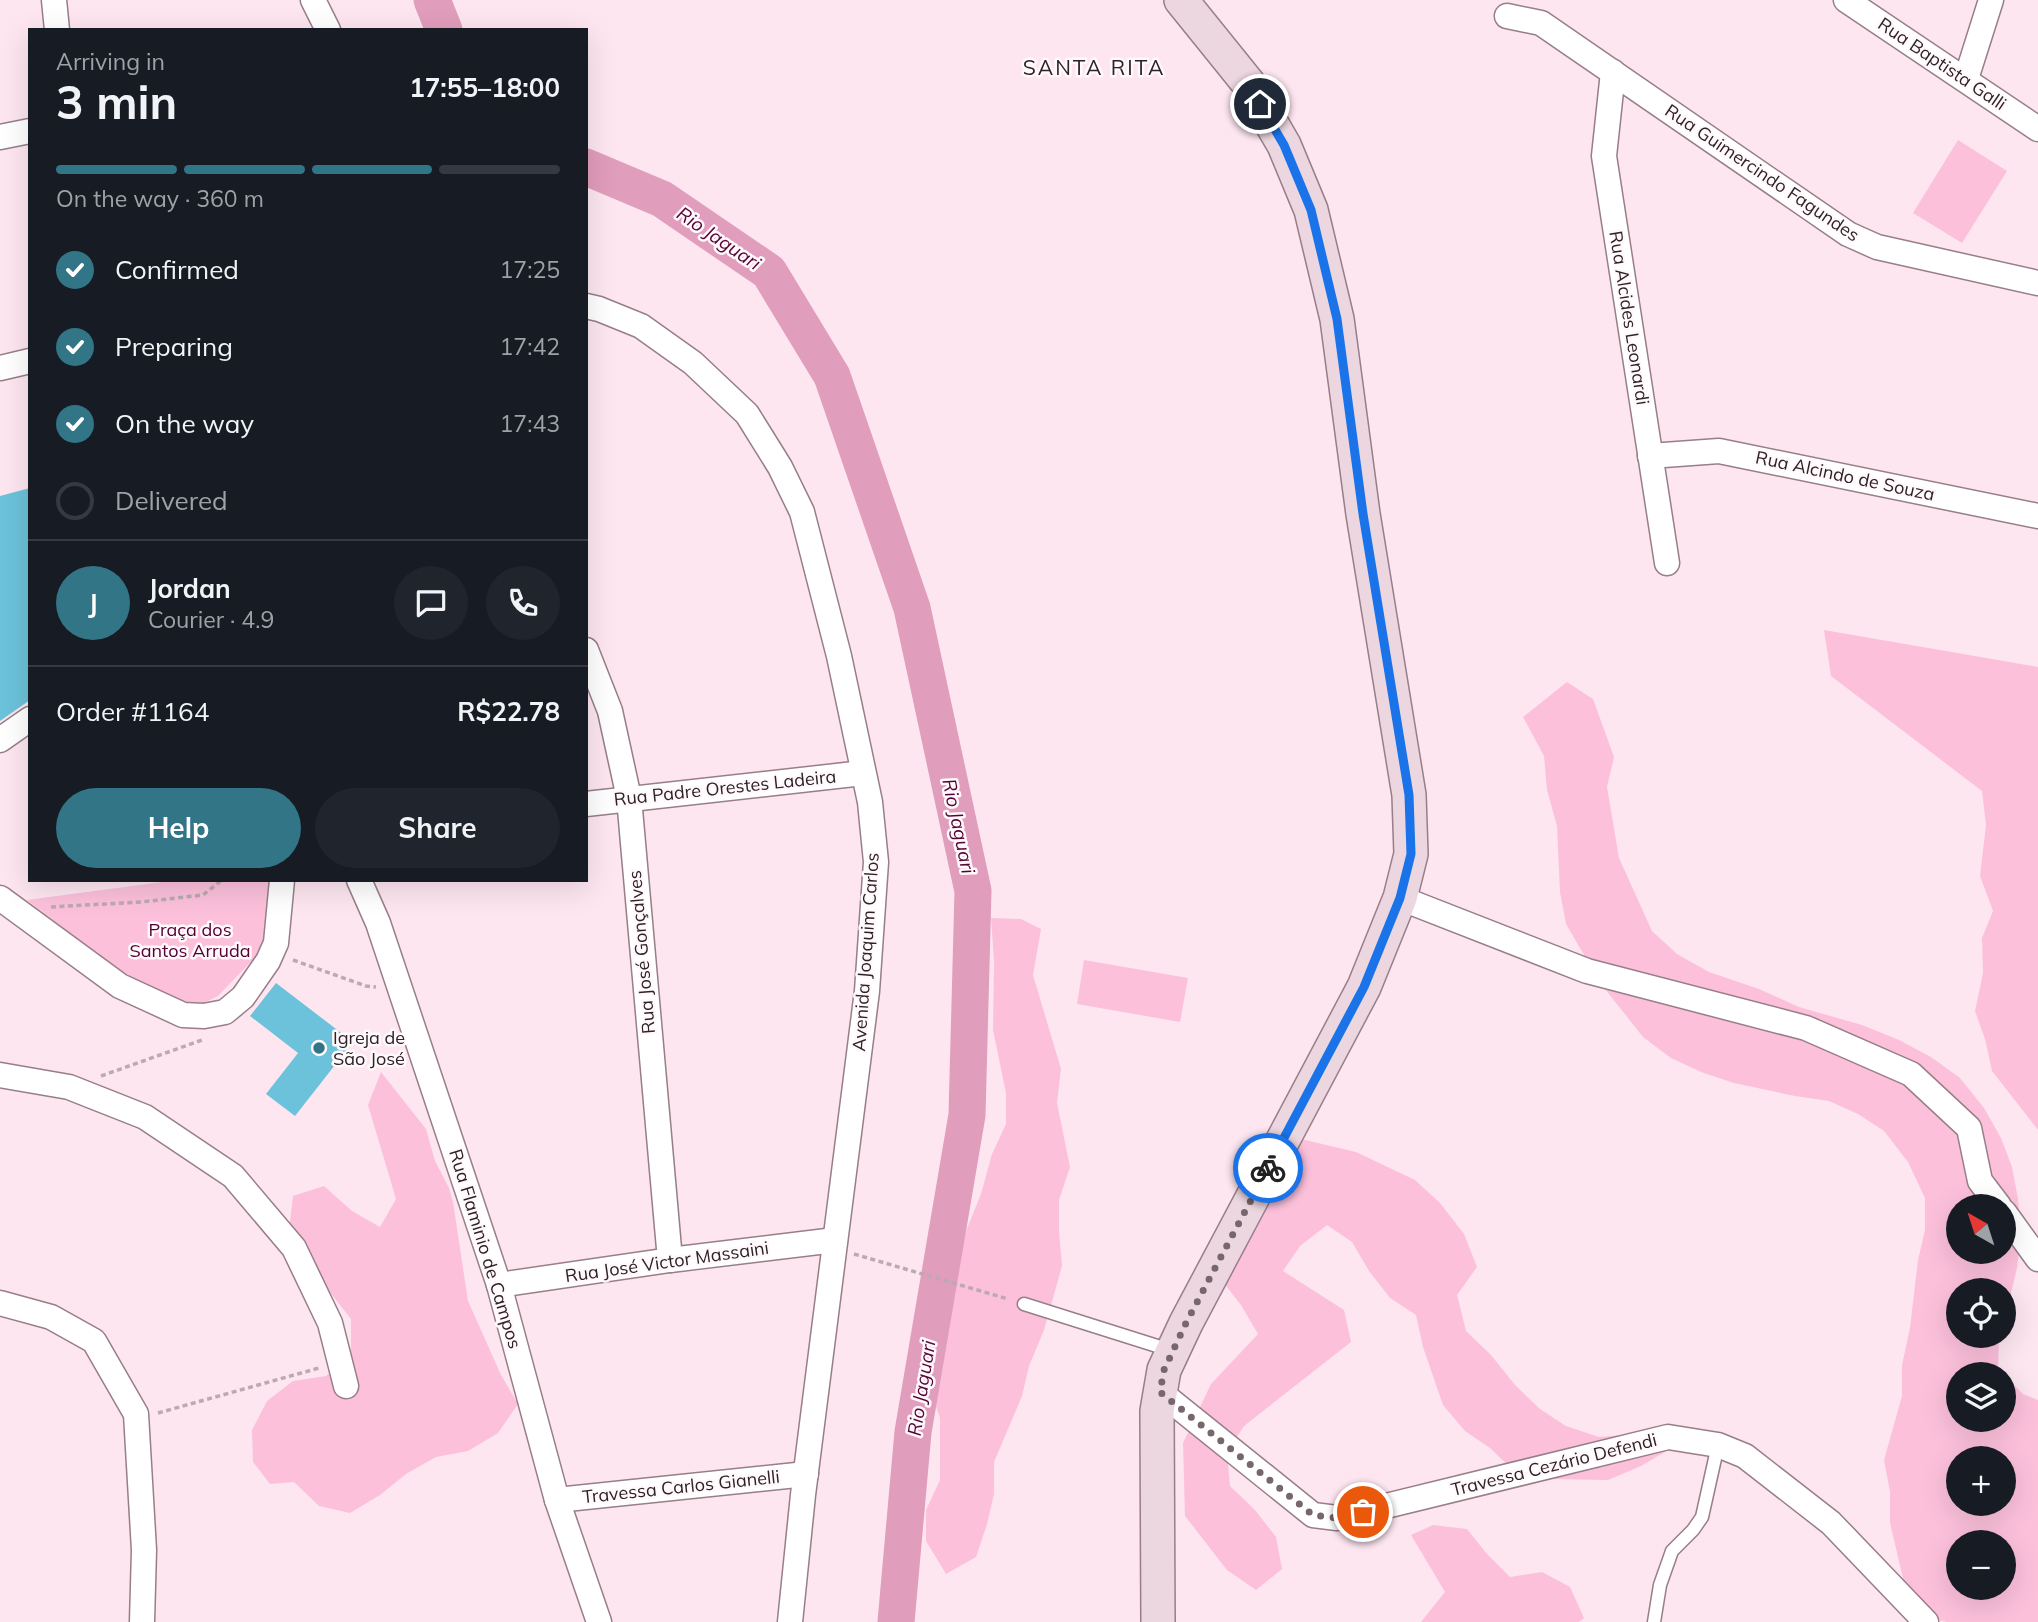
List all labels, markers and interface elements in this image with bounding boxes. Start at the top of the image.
street label: Rua Baptista Galli [1874,12,2011,115]
text: Arriving in [56,47,165,76]
district label: SANTA RITA [1023,54,1165,80]
text: 17:55–18:00 [409,71,560,104]
text: 3 min [56,73,177,131]
pin [1230,74,1290,134]
icon: home [1241,85,1279,123]
street label: Rua Guimercindo Fagundes [1661,99,1864,246]
text: On the way · 360 m [56,184,264,213]
water label: Rio Jaguari [672,201,766,275]
street label: Rua Alcides Leonardi [1604,229,1655,407]
icon: check [56,251,94,289]
text: Confirmed [115,253,239,286]
text: 17:25 [500,255,560,284]
icon: check [56,328,94,366]
text: Preparing [115,330,233,363]
text: 17:42 [500,332,560,361]
icon: check [56,405,94,443]
text: On the way [115,407,254,440]
text: 17:43 [500,409,560,438]
street label: Rua Alcindo de Souza [1753,445,1937,506]
text: Delivered [115,484,228,517]
button: chat [394,566,468,640]
button: phone [486,566,560,640]
text: Jordan [148,572,231,605]
text: J [88,587,98,620]
text: Courier · 4.9 [148,605,274,634]
text: Order #1164 [56,695,209,728]
text: R$22.78 [457,695,560,728]
street label: Rua Padre Orestes Ladeira [613,764,837,811]
water label: Rio Jaguari [937,776,981,876]
button: Help [56,788,301,868]
button: Share [315,788,560,868]
street label: Avenida Joaquim Carlos [847,852,884,1052]
street label: Rua José Gonçalves [623,869,660,1035]
park label: Praça dos Santos Arruda [130,918,250,962]
place label: Igreja de São José [333,1026,405,1070]
marker: Igreja de São José [311,1040,327,1056]
courier [1233,1133,1303,1203]
street label: Rua Flaminio de Campos [444,1146,527,1351]
icon: bike [1249,1149,1287,1187]
north arrow [1946,1194,2016,1264]
map controls [1946,1194,2016,1600]
street label: Rua José Victor Massaini [564,1236,770,1287]
button: locate [1946,1278,2016,1348]
water label: Rio Jaguari [902,1338,940,1437]
button: layers [1946,1362,2016,1432]
street label: Travessa Cezário Defendi [1449,1428,1659,1501]
button: + [1946,1446,2016,1516]
street label: Travessa Carlos Gianelli [581,1465,781,1508]
pin [1333,1482,1393,1542]
icon: bag [1344,1493,1382,1531]
button: − [1946,1530,2016,1600]

